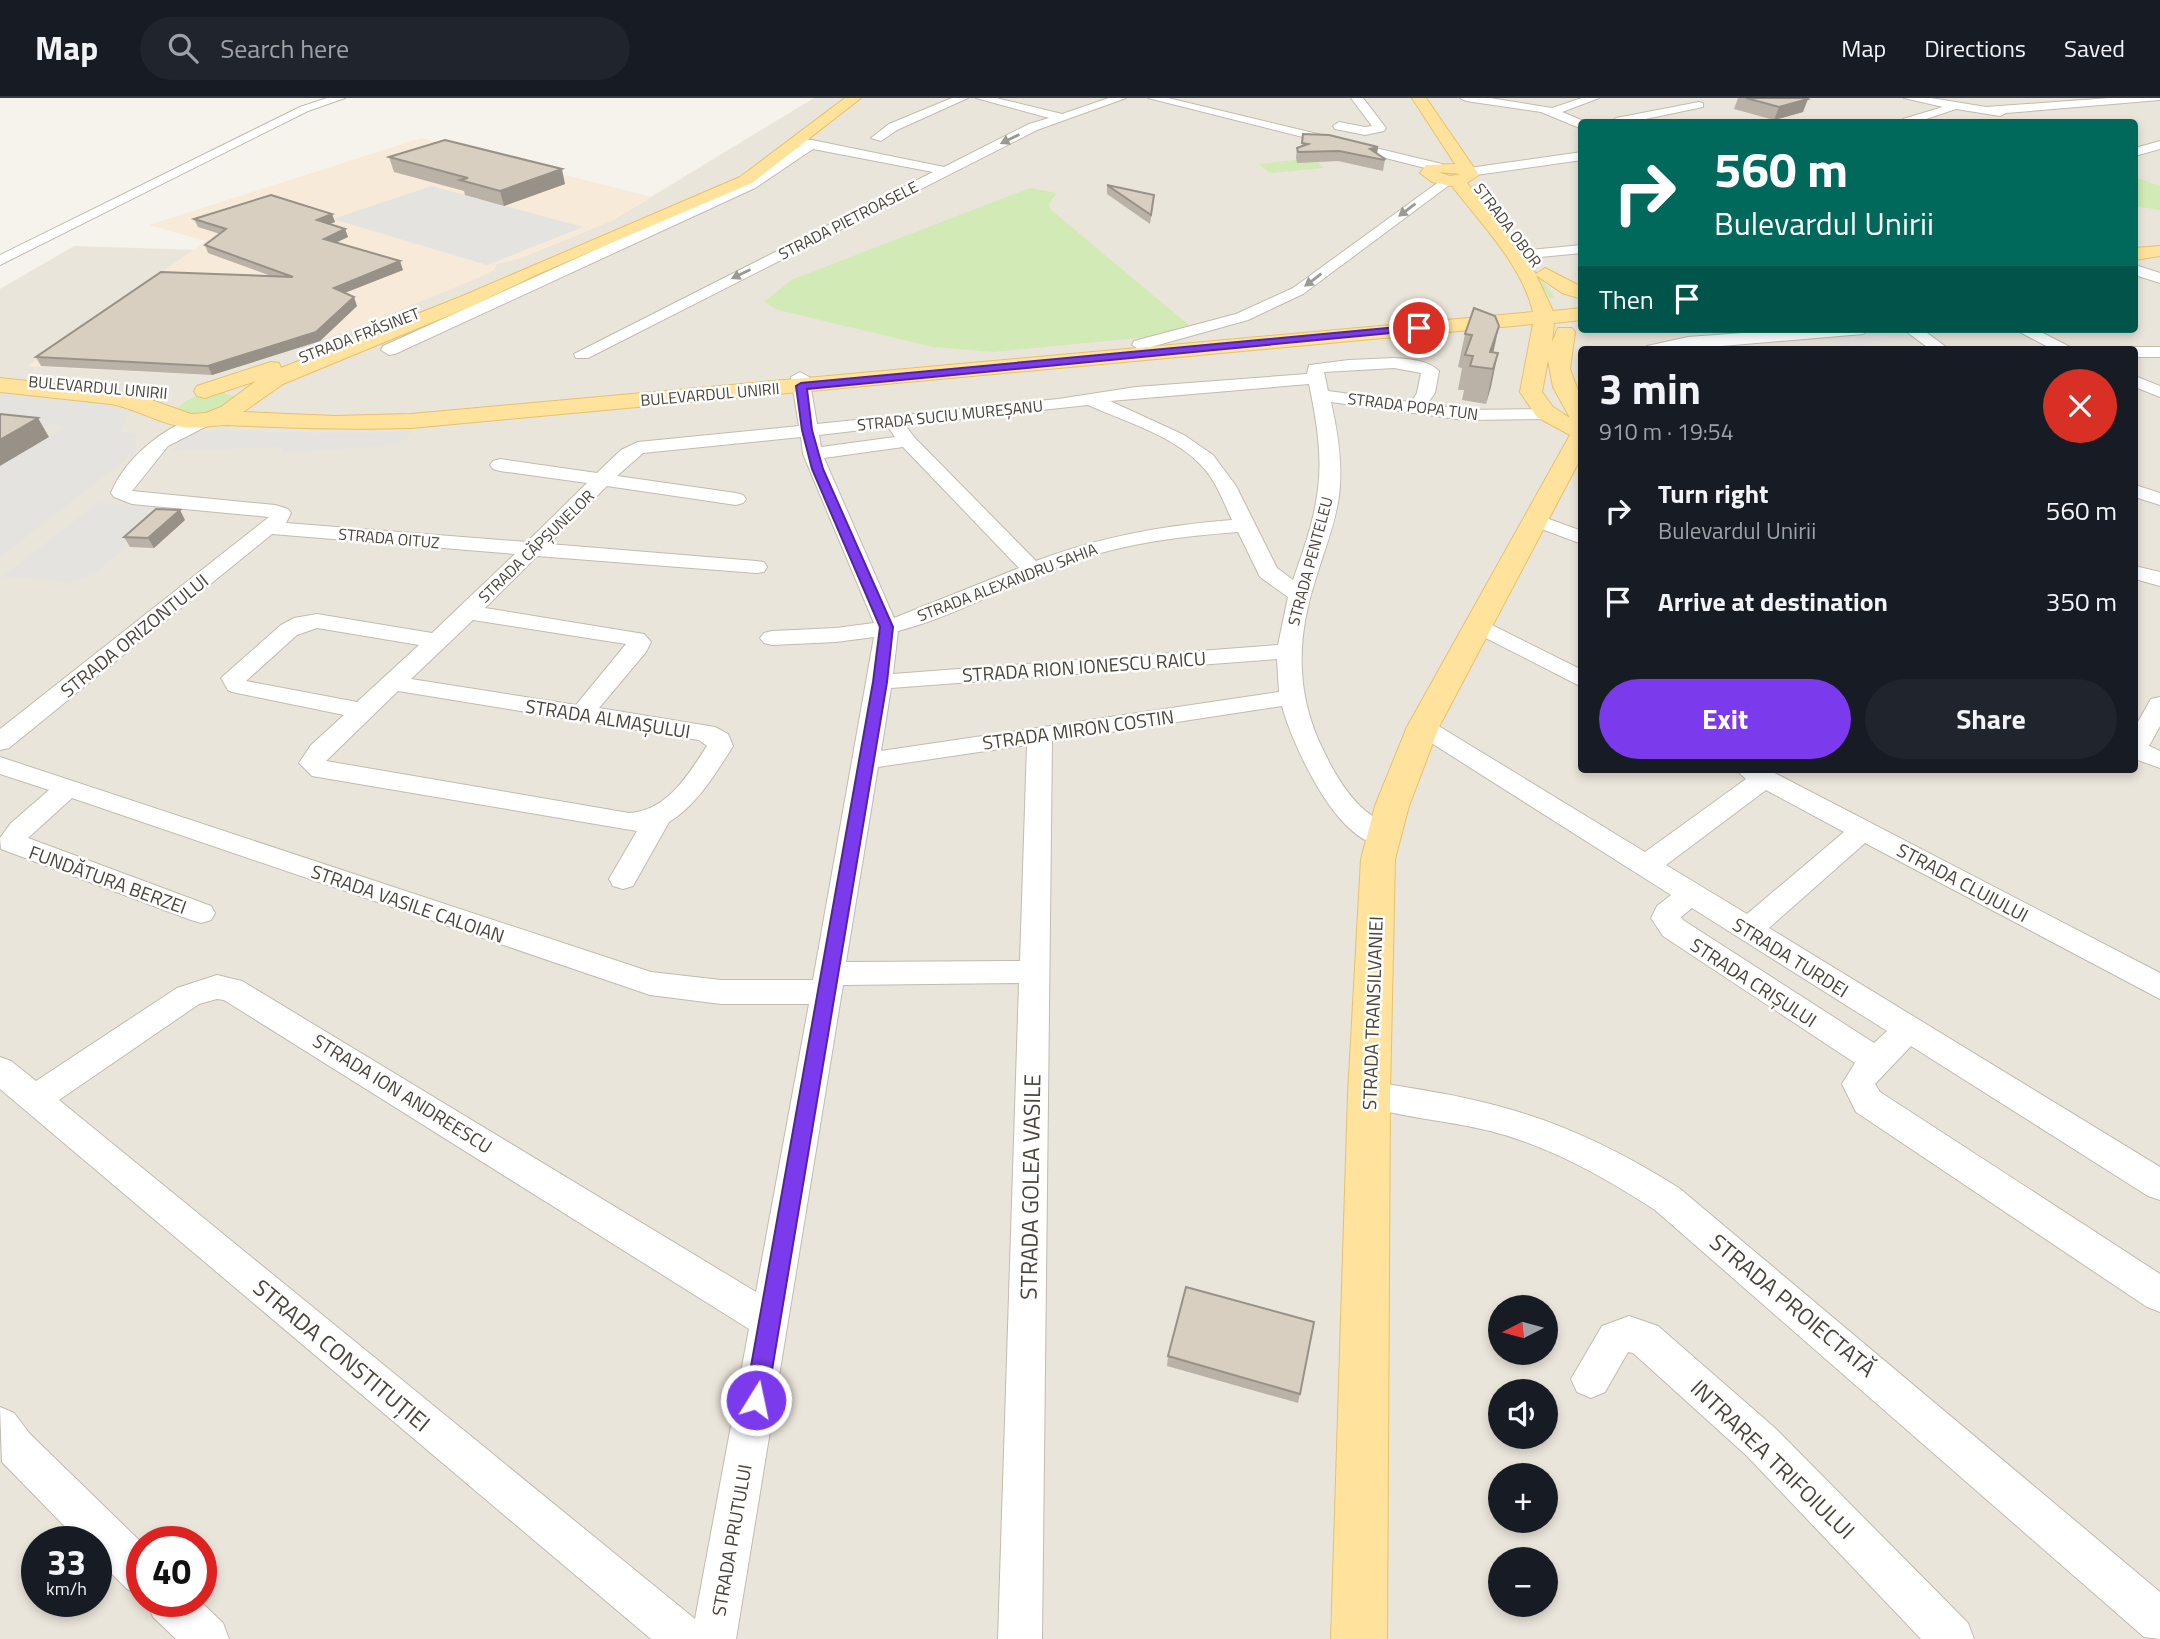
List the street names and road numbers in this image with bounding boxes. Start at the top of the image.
street label: STRADA PIETROASELE [774,174,922,266]
street label: STRADA OBOR [1468,178,1548,272]
street label: STRADA FRĂSINET [295,301,423,369]
street label: BULEVARDUL UNIRII [27,369,169,405]
street label: BULEVARDUL UNIRII [639,376,781,412]
street label: STRADA POPA TUN [1346,386,1480,426]
street label: STRADA SUCIU MUREȘANU [856,393,1044,437]
street label: STRADA CĂPȘUNELOR [472,484,600,608]
street label: STRADA PENTELEU [1281,494,1339,628]
street label: STRADA OITUZ [337,522,441,554]
street label: STRADA ALEXANDRU SAHIA [913,536,1101,627]
street label: STRADA ORIZONTULUI [54,566,214,704]
street label: STRADA RION IONESCU RAICU [961,643,1207,689]
street label: STRADA ALMAȘULUI [523,691,693,745]
street label: STRADA MIRON COSTIN [980,701,1176,757]
street label: STRADA CLUJULUI [1892,835,2034,929]
street label: FUNDĂTURA BERZEI [25,837,191,921]
street label: STRADA VASILE CALOIAN [307,856,509,950]
street label: STRADA TURDEI [1727,910,1855,1004]
street label: STRADA TRANSILVANIEI [1354,916,1390,1110]
street label: STRADA CRIȘULUI [1685,930,1823,1034]
street label: STRADA ION ANDREESCU [308,1026,498,1160]
street label: STRADA GOLEA VASILE [1011,1074,1049,1300]
street label: STRADA PROIECTATĂ [1702,1225,1884,1385]
street label: STRADA CONSTITUȚIEI [246,1270,438,1440]
street label: INTRAREA TRIFOIULUI [1683,1371,1863,1547]
street label: STRADA PRUTULUI [703,1462,759,1618]

